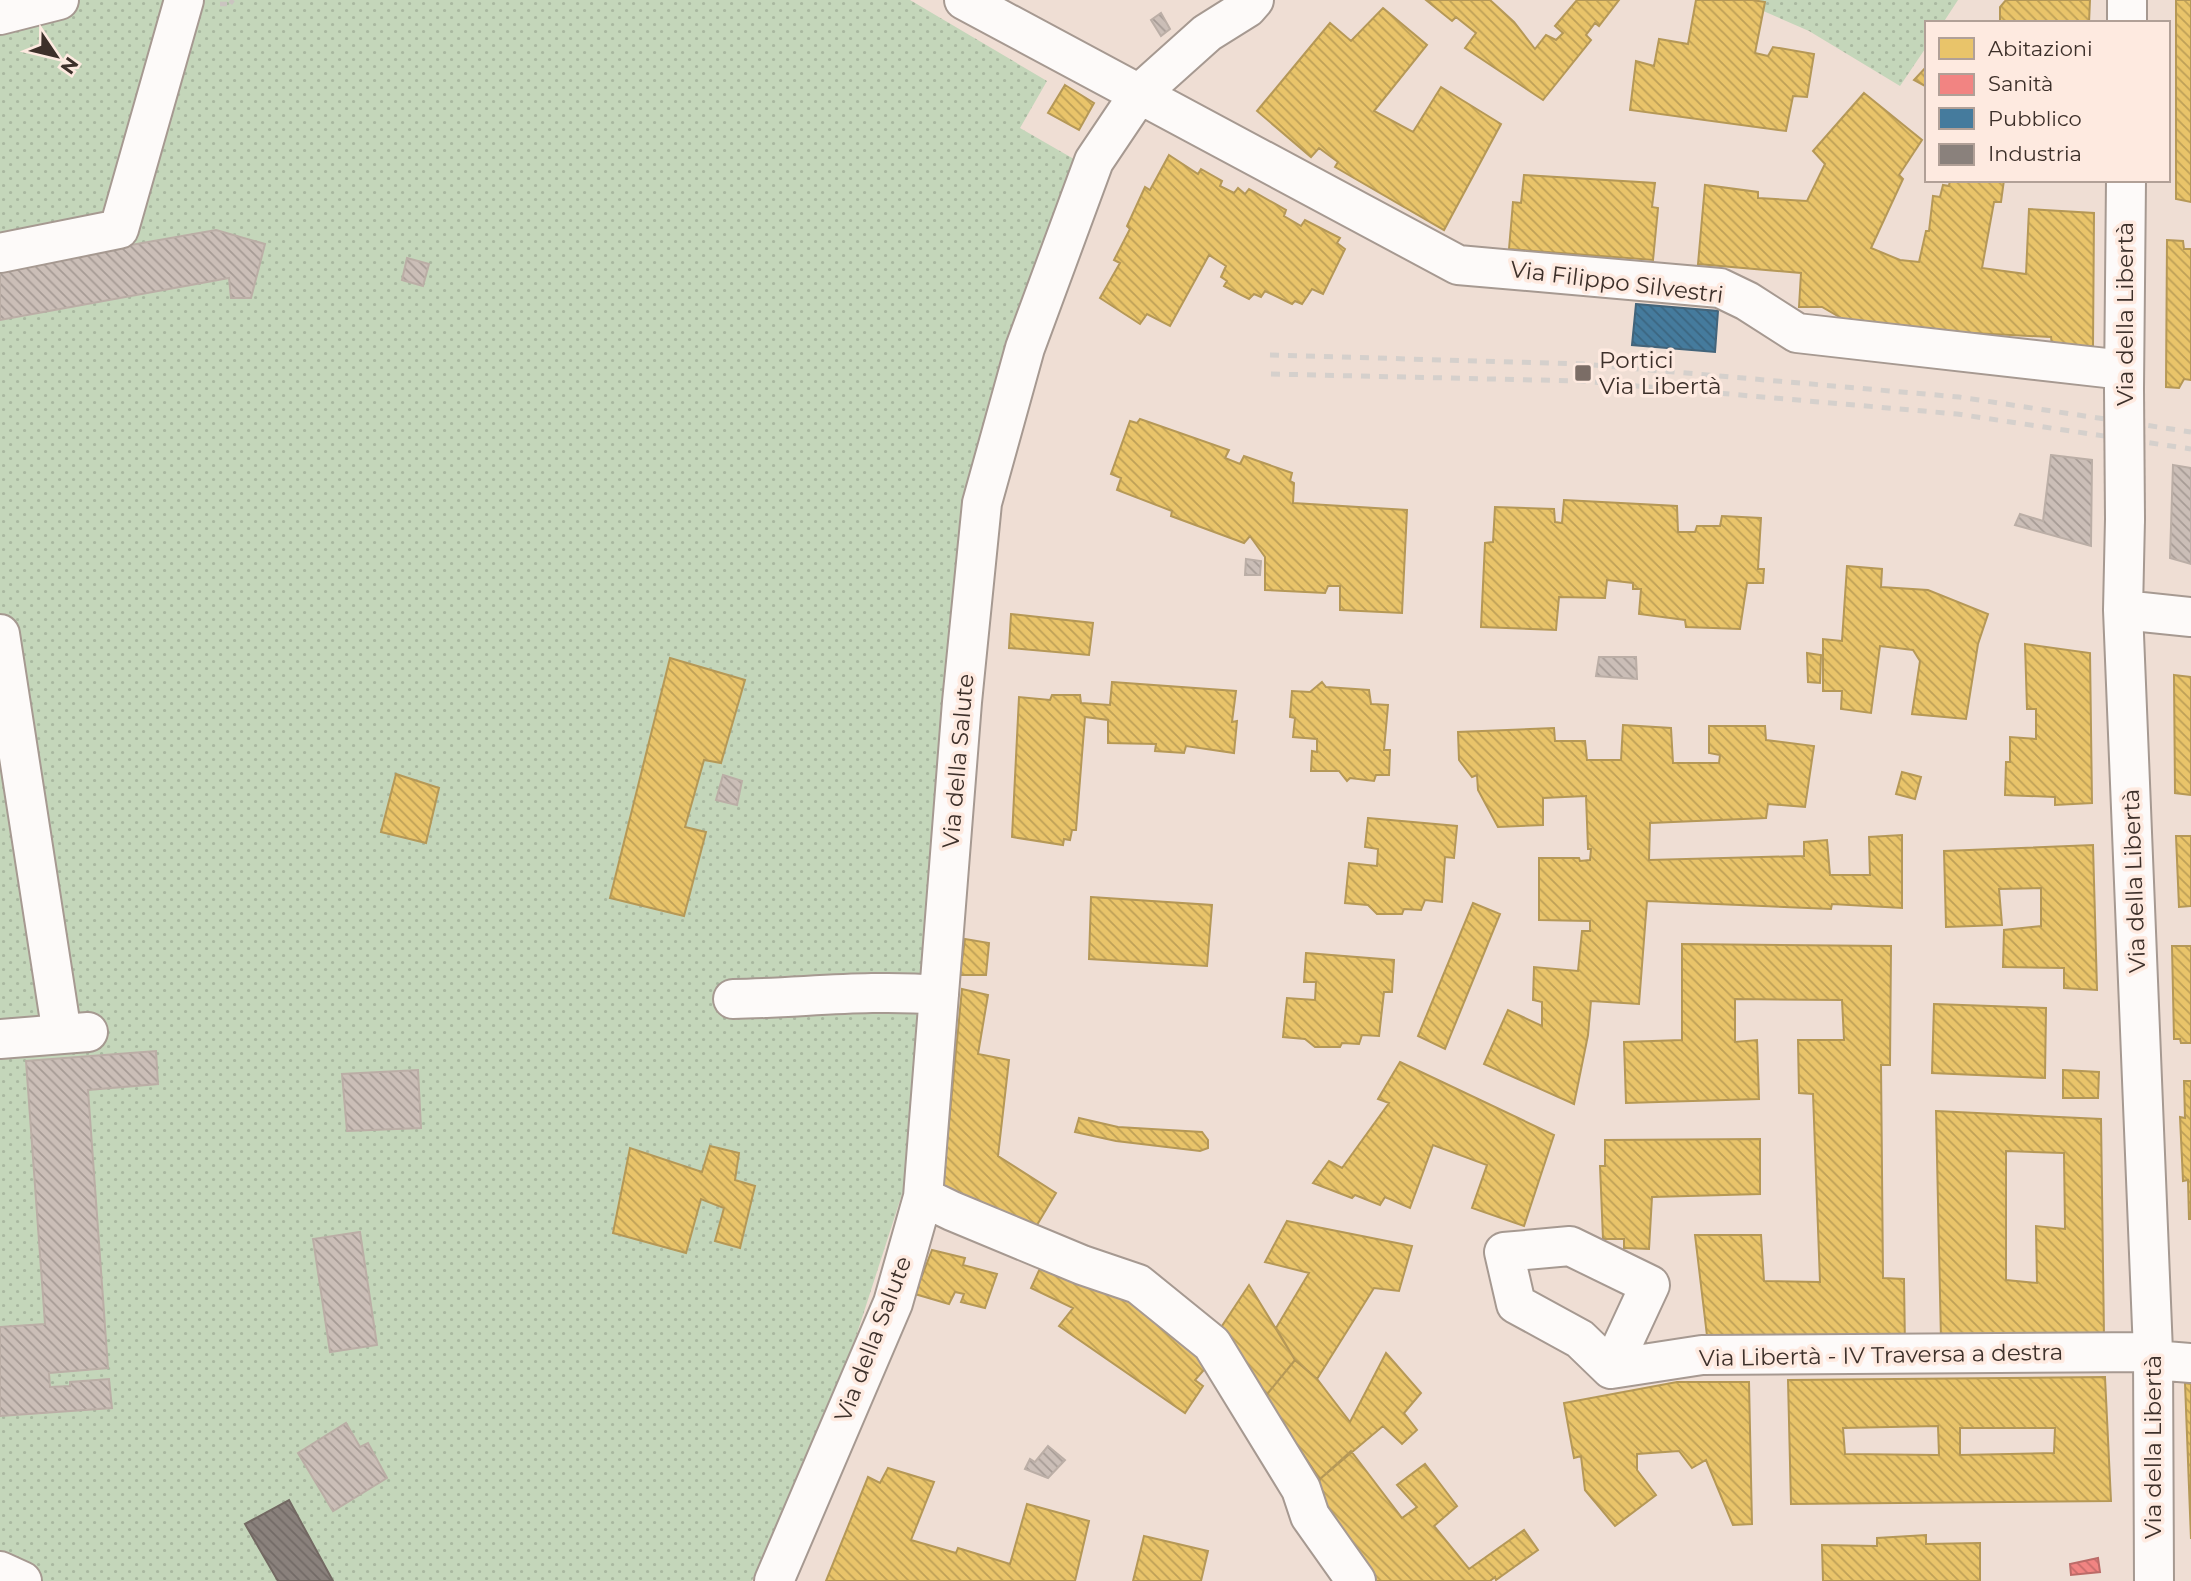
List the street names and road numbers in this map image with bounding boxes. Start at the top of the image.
street label: Via della Libertà [2111,222,2139,406]
street label: Via Filippo Silvestri [1509,255,1725,309]
street label: Via della Salute [936,673,980,849]
street label: Via della Libertà [2117,789,2151,973]
street label: Via della Salute [829,1252,917,1426]
street label: Via Libertà - IV Traversa a destra [1699,1338,2063,1372]
street label: Via della Libertà [2139,1355,2167,1539]

